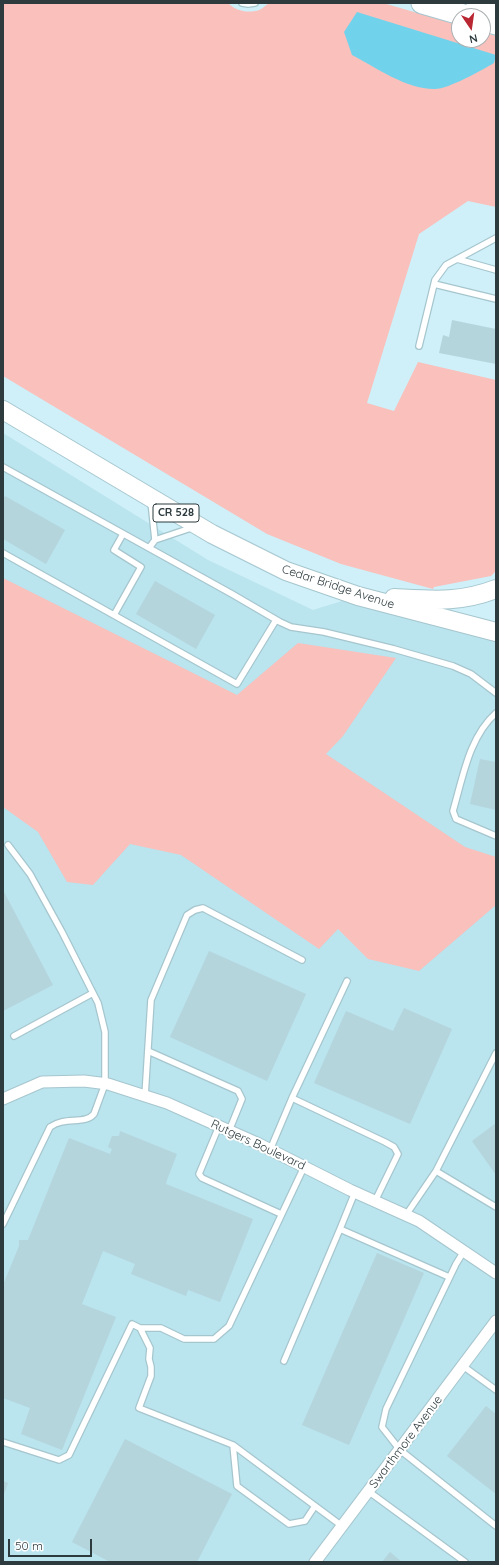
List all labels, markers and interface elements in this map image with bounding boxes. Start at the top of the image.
north arrow [451,8,491,48]
text: N [468,31,479,46]
road number: CR 528 [153,504,199,522]
street label: Cedar Bridge Avenue [280,562,396,612]
street label: Rutgers Boulevard [208,1117,308,1173]
street label: Swarthmore Avenue [366,1393,446,1491]
scale bar [10,1531,94,1557]
text: 50 m [15,1538,43,1553]

